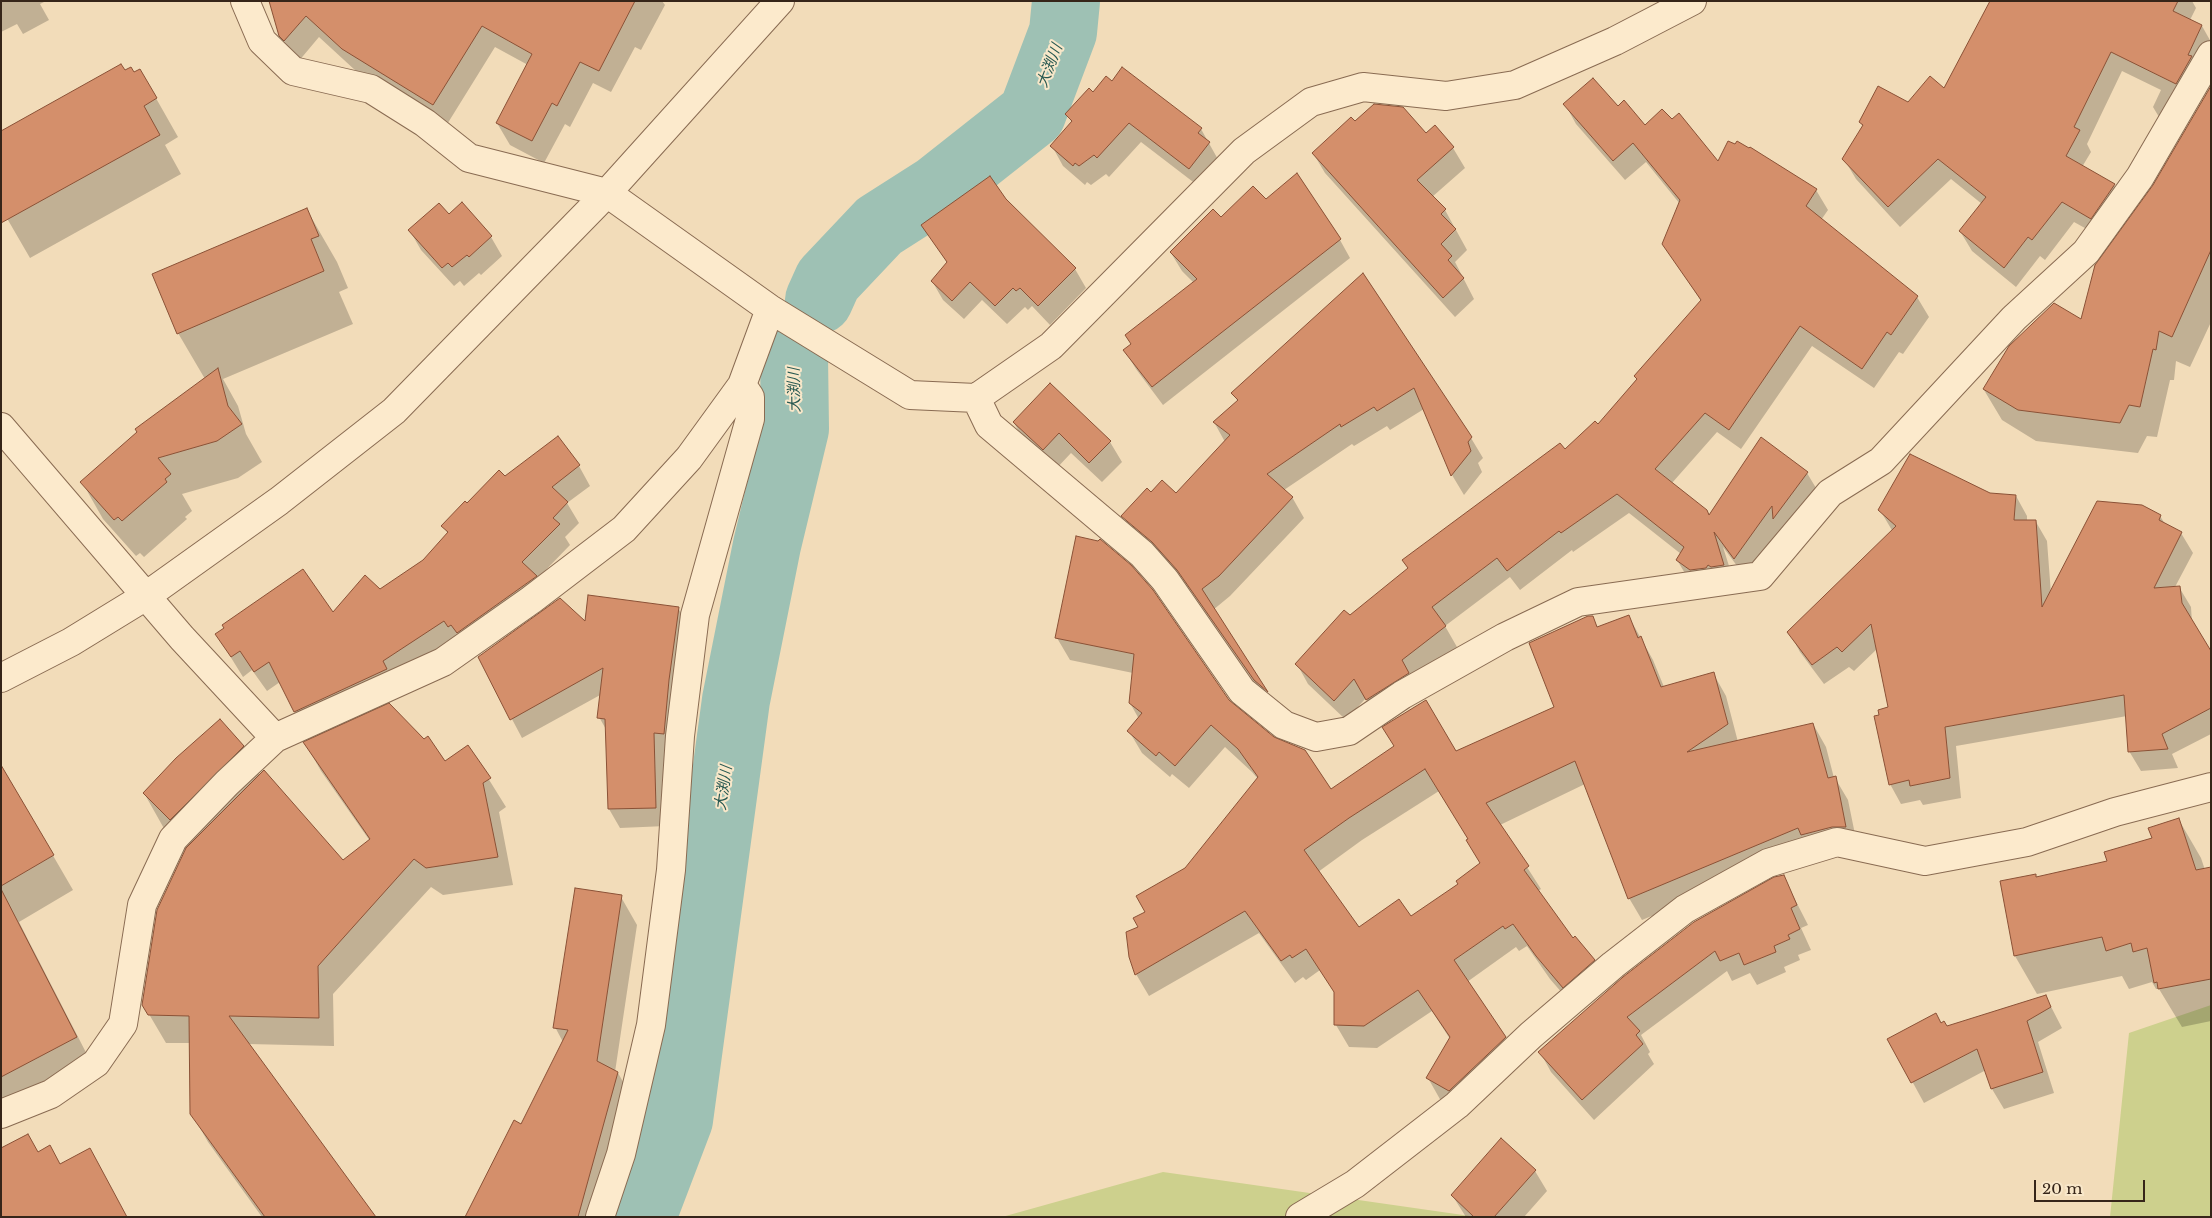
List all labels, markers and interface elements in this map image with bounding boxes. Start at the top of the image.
water label: 大渕川 [1034,42,1066,90]
water label: 大渕川 [786,367,804,413]
water label: 大渕川 [712,764,736,812]
scale bar [2037,1170,2148,1202]
text: 20 m [2042,1179,2082,1198]

